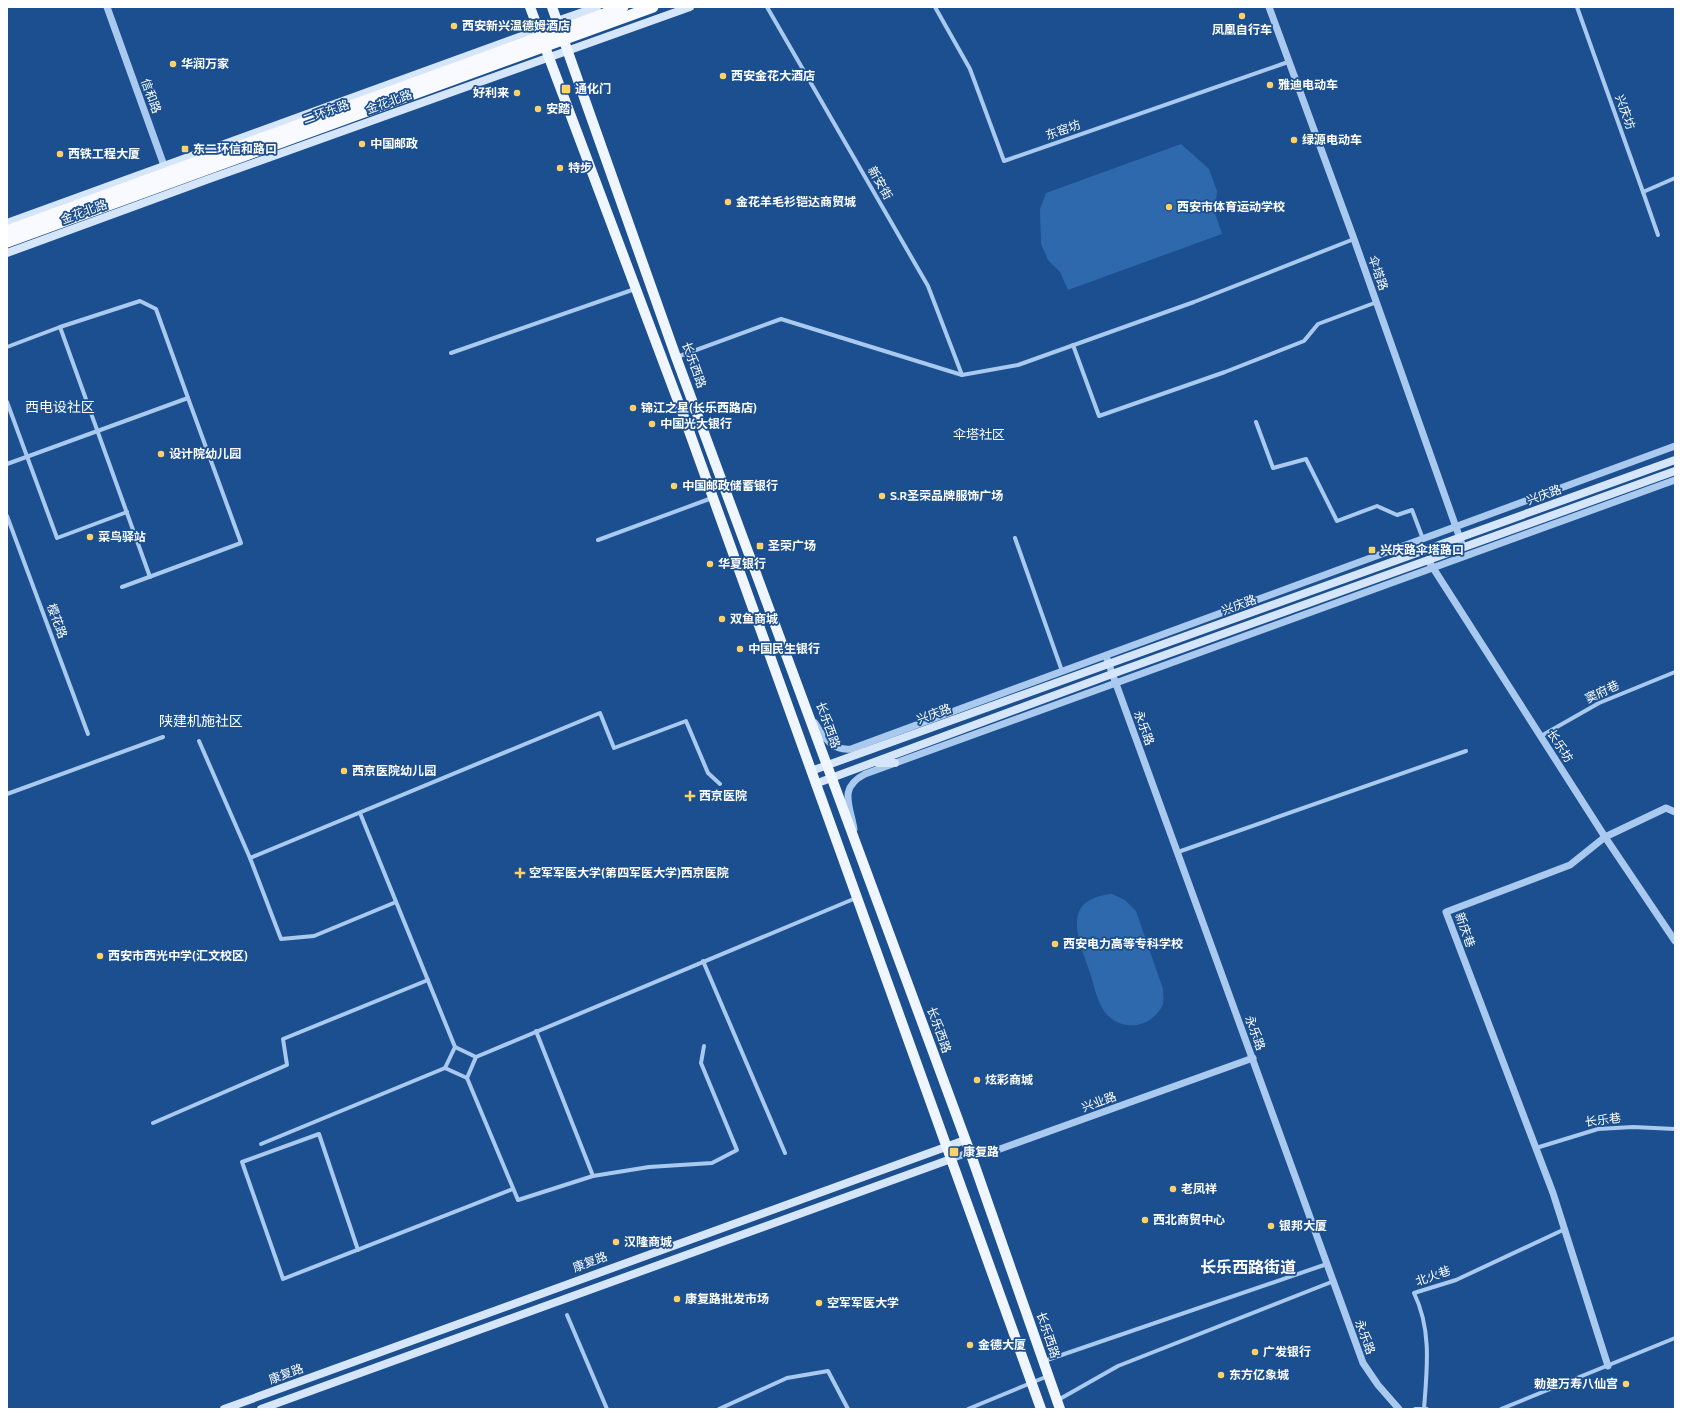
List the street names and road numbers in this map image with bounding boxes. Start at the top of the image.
street label: 信和路 [138,76,165,115]
street label: 金花北路 [364,86,414,117]
street label: 兴庆坊 [1612,92,1639,131]
street label: 二环东路 [301,96,351,127]
street label: 东窑坊 [1043,117,1082,142]
street label: 新安街 [865,163,896,202]
street label: 金花北路 [59,196,109,227]
street label: 伞塔路 [1366,253,1391,292]
street label: 长乐西路 [679,340,710,390]
street label: 兴庆路 [1524,481,1563,508]
street label: 兴庆路 [1219,591,1258,618]
street label: 樱花路 [44,601,71,640]
street label: 窦府巷 [1582,677,1621,706]
street label: 长乐西路 [813,700,844,750]
street label: 兴庆路 [914,700,953,727]
street label: 永乐路 [1131,708,1158,747]
street label: 长乐坊 [1544,727,1577,765]
street label: 新庆巷 [1453,910,1478,949]
street label: 长乐西路 [924,1005,955,1055]
street label: 永乐路 [1242,1013,1269,1052]
street label: 兴业路 [1079,1088,1118,1115]
street label: 长乐巷 [1584,1110,1622,1129]
street label: 康复路 [570,1248,609,1275]
street label: 北火巷 [1413,1263,1452,1288]
street label: 长乐西路 [1034,1310,1063,1360]
street label: 永乐路 [1352,1317,1379,1356]
street label: 康复路 [266,1360,305,1387]

